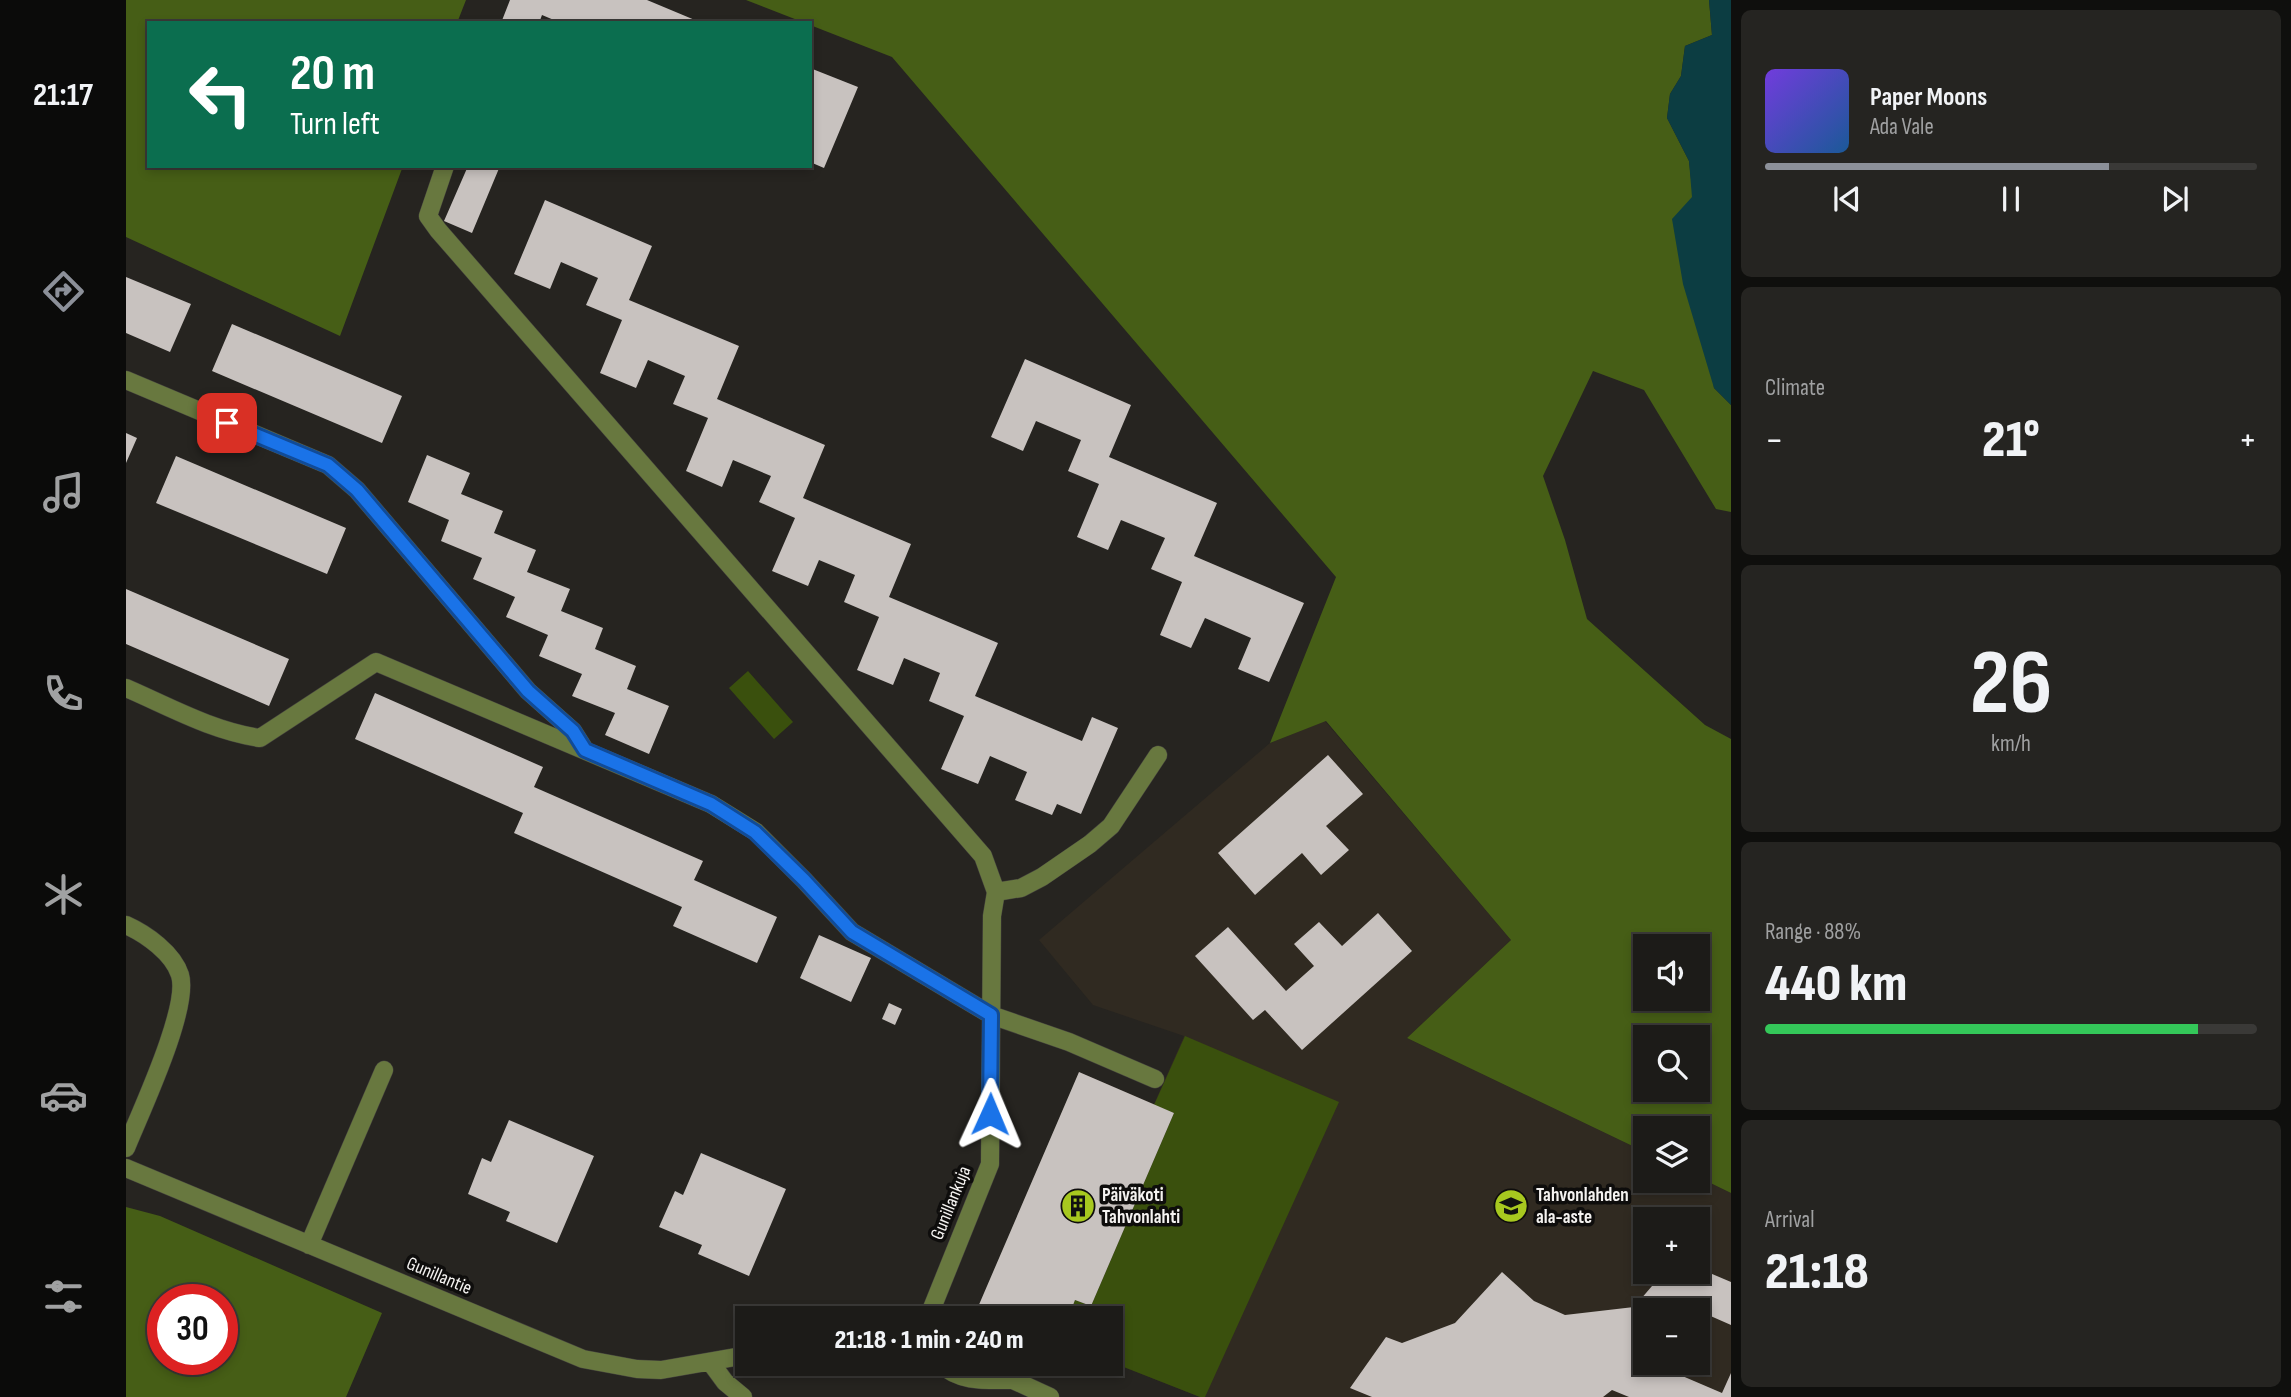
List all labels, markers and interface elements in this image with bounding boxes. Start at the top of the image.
text: 20 m [290,45,375,104]
icon: left [175,49,266,140]
text: 21:17 [33,76,93,115]
text: Paper Moons [1870,82,1987,113]
text: Turn left [290,105,380,144]
text: Ada Vale [1870,113,1934,141]
icon: previous [1828,180,1866,218]
icon: pause [1992,180,2030,218]
icon: next [2156,180,2194,218]
icon: directions [39,267,88,316]
text: Climate [1765,374,1825,402]
pin [197,393,257,453]
icon: arrive [208,404,246,442]
text: 21° [1982,409,2040,472]
text: − [1765,418,1784,463]
text: + [2238,418,2257,463]
icon: music [39,468,88,517]
text: 26 [1970,630,2052,739]
icon: phone [39,669,88,718]
text: km/h [1991,730,2031,758]
icon: climate [39,870,88,919]
text: Range · 88% [1765,918,1861,946]
map controls [1633,934,1710,1375]
button: sound [1633,934,1710,1011]
text: 440 km [1765,953,1907,1016]
button: search [1633,1025,1710,1102]
icon: car [39,1071,88,1120]
position arrow [953,1077,1027,1151]
button: layers [1633,1116,1710,1193]
street label: Gunillankuja [926,1163,976,1243]
place label: Päiväkoti Tahvonlahti [1102,1184,1180,1229]
place label: Tahvonlahden ala-aste [1536,1184,1629,1229]
building icon: Päiväkoti Tahvonlahti [1059,1187,1097,1225]
school or university icon: Tahvonlahden ala-aste [1492,1187,1530,1225]
text: Arrival [1765,1206,1814,1234]
button: + [1633,1207,1710,1284]
text: 21:18 [1765,1241,1869,1304]
street label: Gunillantie [403,1252,475,1300]
icon: filters [39,1272,88,1321]
speed limit sign: 30 [147,1284,238,1375]
button: − [1633,1298,1710,1375]
text: 21:18 · 1 min · 240 m [834,1325,1024,1356]

